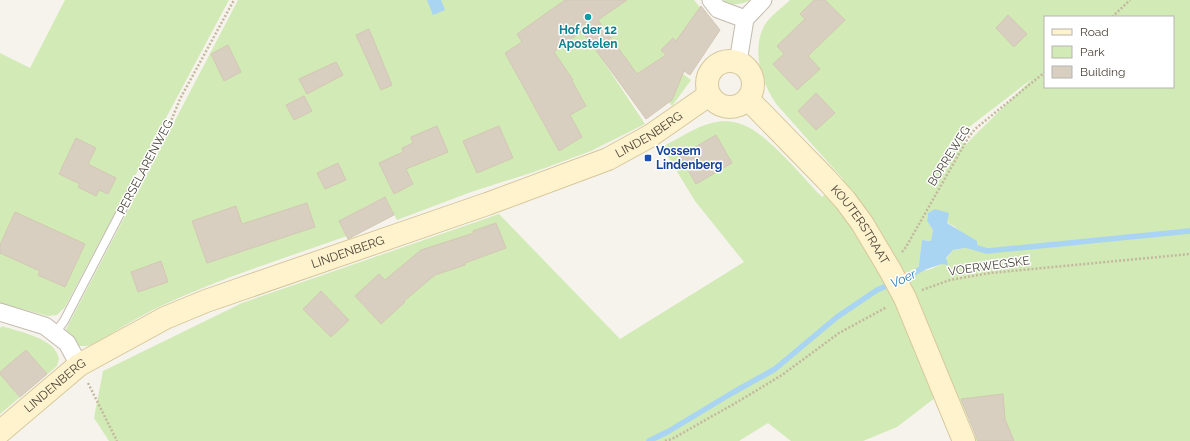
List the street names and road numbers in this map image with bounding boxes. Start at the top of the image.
street label: LINDENBERG [613,109,685,161]
street label: PERSELARENWEG [114,117,176,217]
street label: BORREWEG [925,123,973,189]
street label: KOUTERSTRAAT [828,182,892,267]
street label: LINDENBERG [310,233,386,271]
street label: VOERWEGSKE [947,253,1031,279]
street label: LINDENBERG [21,356,88,415]

